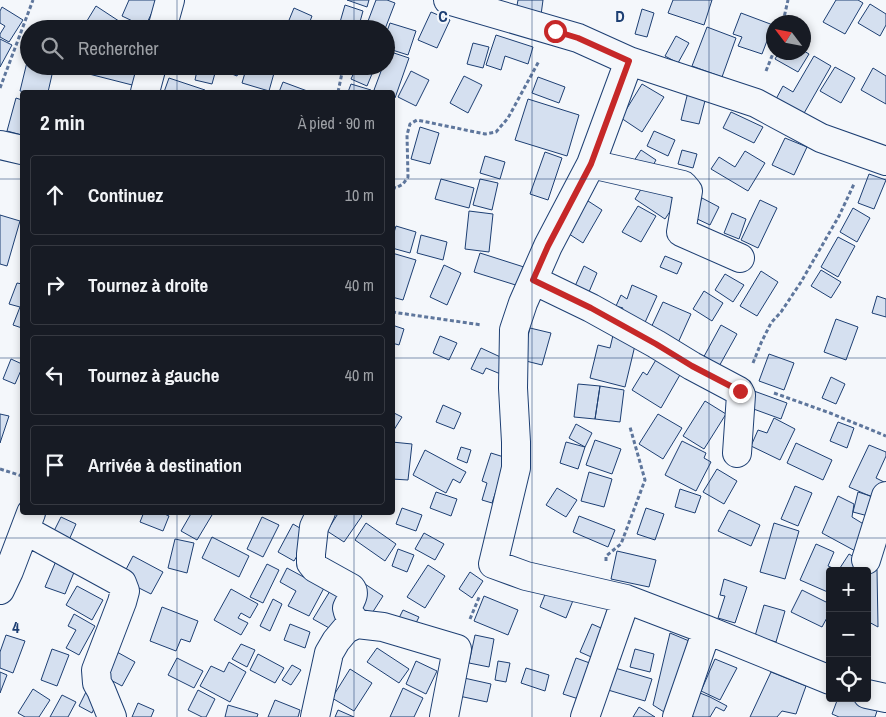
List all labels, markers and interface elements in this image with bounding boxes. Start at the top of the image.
text: C [438,5,448,27]
text: D [615,5,625,27]
north arrow [766,15,811,60]
search box [20,20,395,75]
route start [544,20,567,43]
icon: search [38,34,66,62]
text: Rechercher [78,35,159,61]
text: 2 min [40,108,85,137]
text: À pied · 90 m [298,112,375,134]
icon: ahead [41,181,69,209]
text: Continuez [88,182,163,208]
text: 10 m [345,184,374,206]
icon: right [41,271,69,299]
text: Tournez à droite [88,272,208,298]
text: 40 m [345,274,374,296]
icon: left [41,361,69,389]
text: Tournez à gauche [88,362,219,388]
text: 40 m [345,364,374,386]
route end [729,380,752,403]
icon: arrive [41,451,69,479]
text: Arrivée à destination [88,452,242,478]
map controls [826,567,871,702]
button: + [826,567,871,612]
button: − [826,612,871,657]
text: 4 [12,616,20,638]
button: locate [826,657,871,702]

